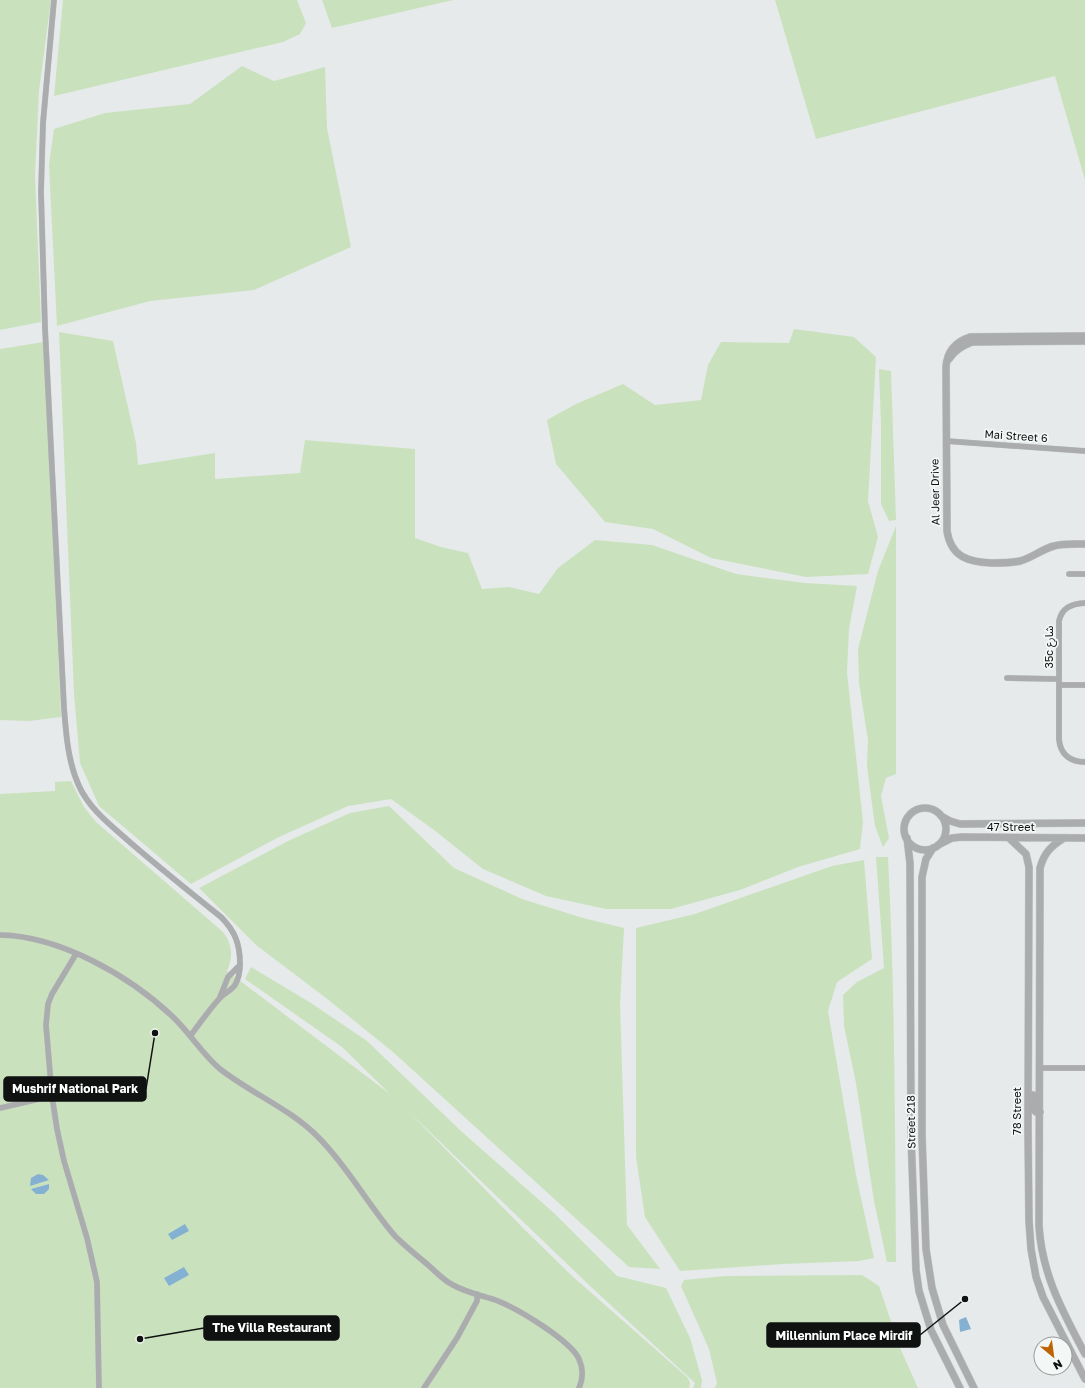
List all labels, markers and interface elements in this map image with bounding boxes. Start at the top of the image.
street label: Mai Street 6 [984,427,1048,444]
street label: Al Jeer Drive [927,459,942,525]
street label: 35c شارع [1042,625,1057,669]
street label: 47 Street [987,820,1035,833]
callout: Mushrif National Park [4,1077,146,1101]
text: Mushrif National Park [12,1081,138,1096]
street label: 78 Street [1010,1087,1023,1135]
street label: Street 218 [904,1095,917,1149]
callout: The Villa Restaurant [204,1316,339,1340]
text: The Villa Restaurant [212,1320,332,1335]
callout: Millennium Place Mirdif [767,1323,920,1347]
text: Millennium Place Mirdif [776,1328,913,1343]
north arrow [1033,1336,1073,1376]
text: N [1051,1357,1065,1373]

